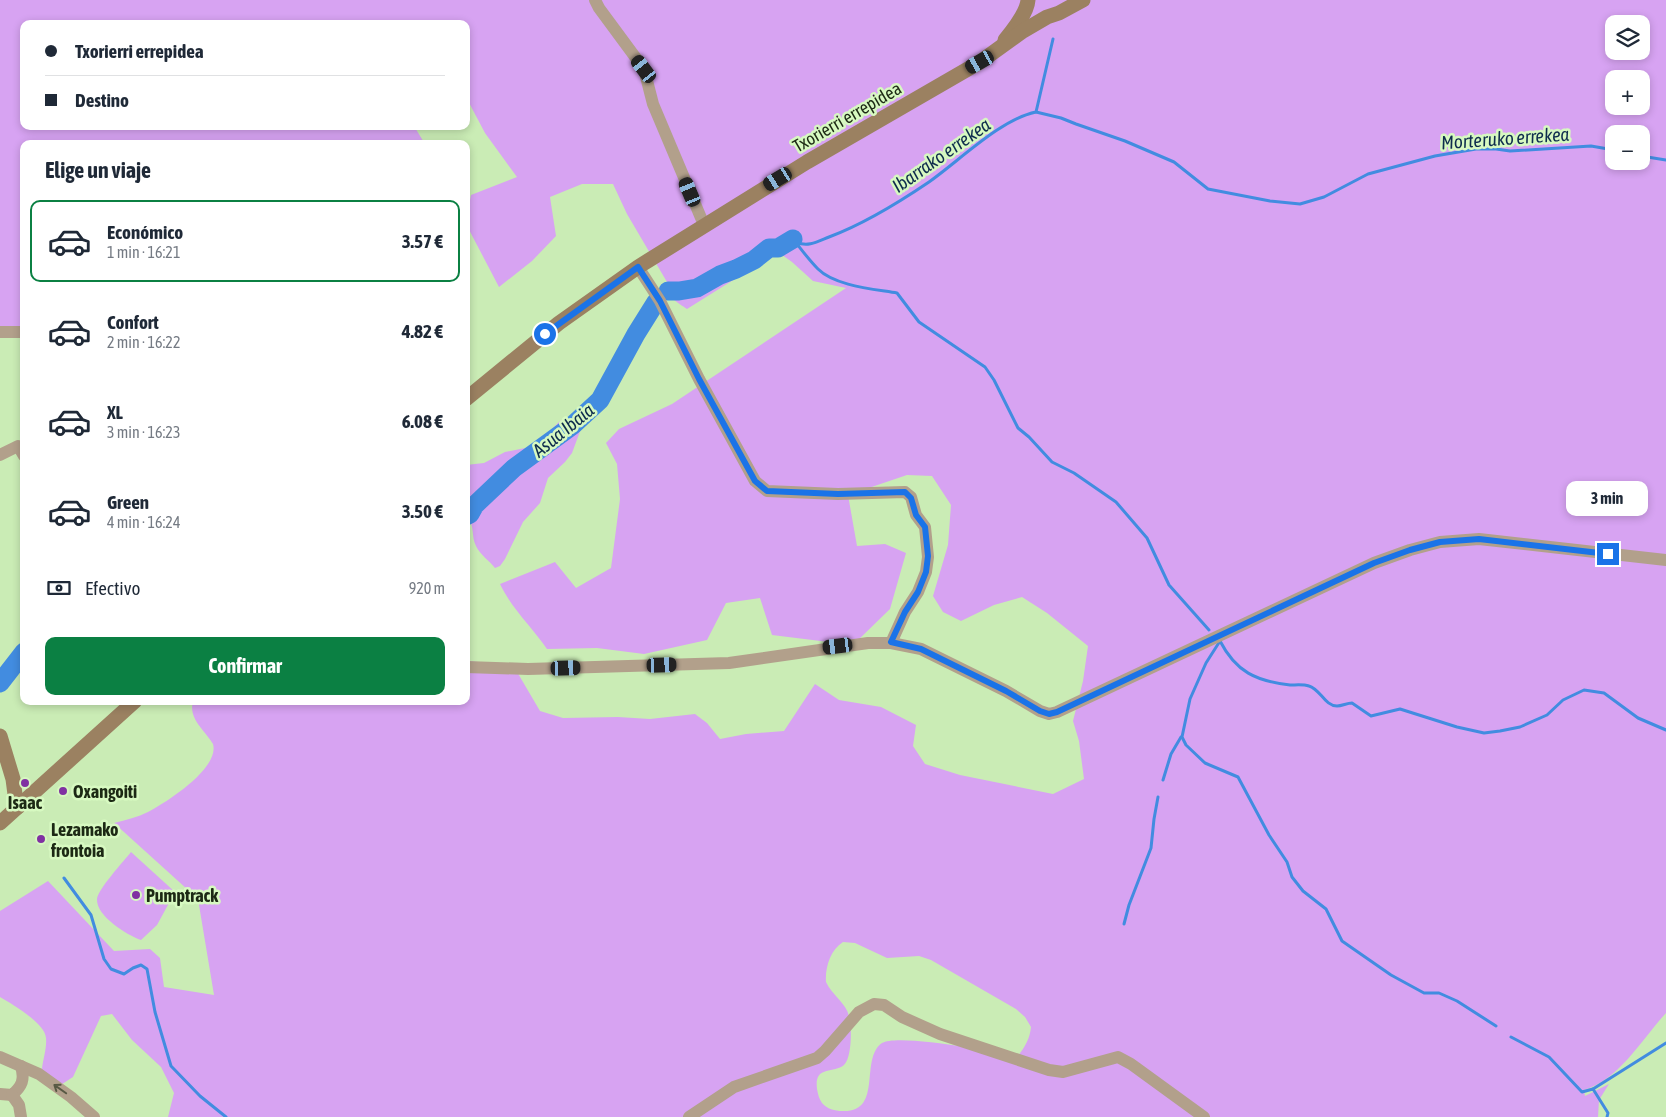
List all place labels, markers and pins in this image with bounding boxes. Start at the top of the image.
marker: Isaac [19,777,31,789]
place label: Oxangoiti [73,781,137,802]
marker: Oxangoiti [57,785,69,797]
place label: Isaac [8,792,43,813]
place label: Lezamako frontoia [50,819,118,861]
marker: Lezamako frontoia [35,833,47,845]
place label: Pumptrack [146,885,219,906]
marker: Pumptrack [130,889,142,901]

